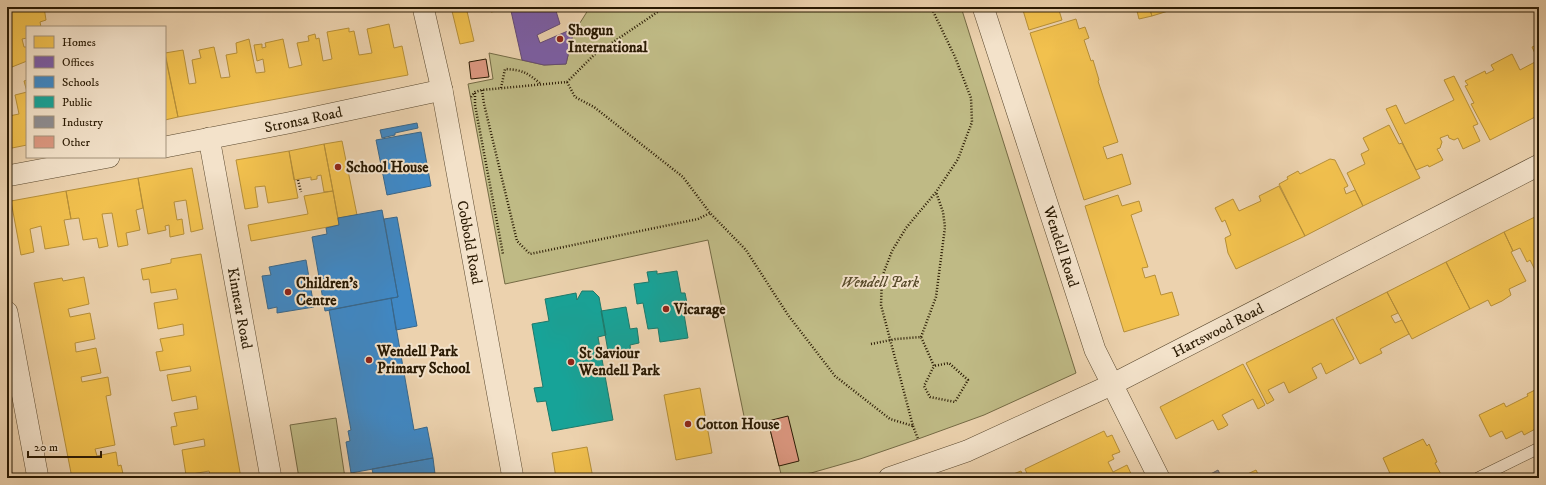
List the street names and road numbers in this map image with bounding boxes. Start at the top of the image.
street label: Stronsa Road [263,102,344,137]
street label: Cobbold Road [453,199,487,286]
street label: Wendell Road [1039,203,1083,290]
street label: Kinnear Road [223,266,257,351]
street label: Hartswood Road [1169,298,1267,362]

